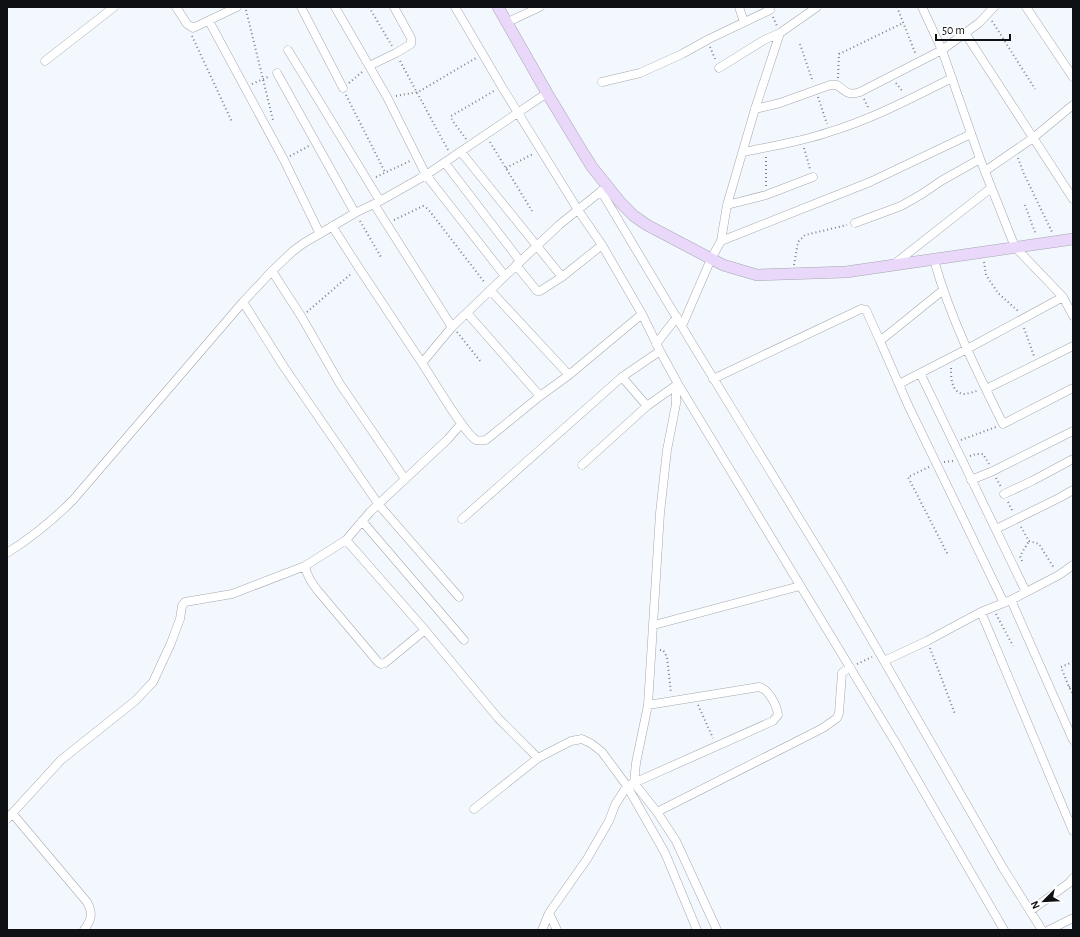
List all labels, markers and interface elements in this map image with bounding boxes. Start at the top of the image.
scale bar [936,16,1010,42]
text: 50 m [942,24,965,36]
north arrow [1024,881,1064,921]
text: N [1029,899,1042,911]

